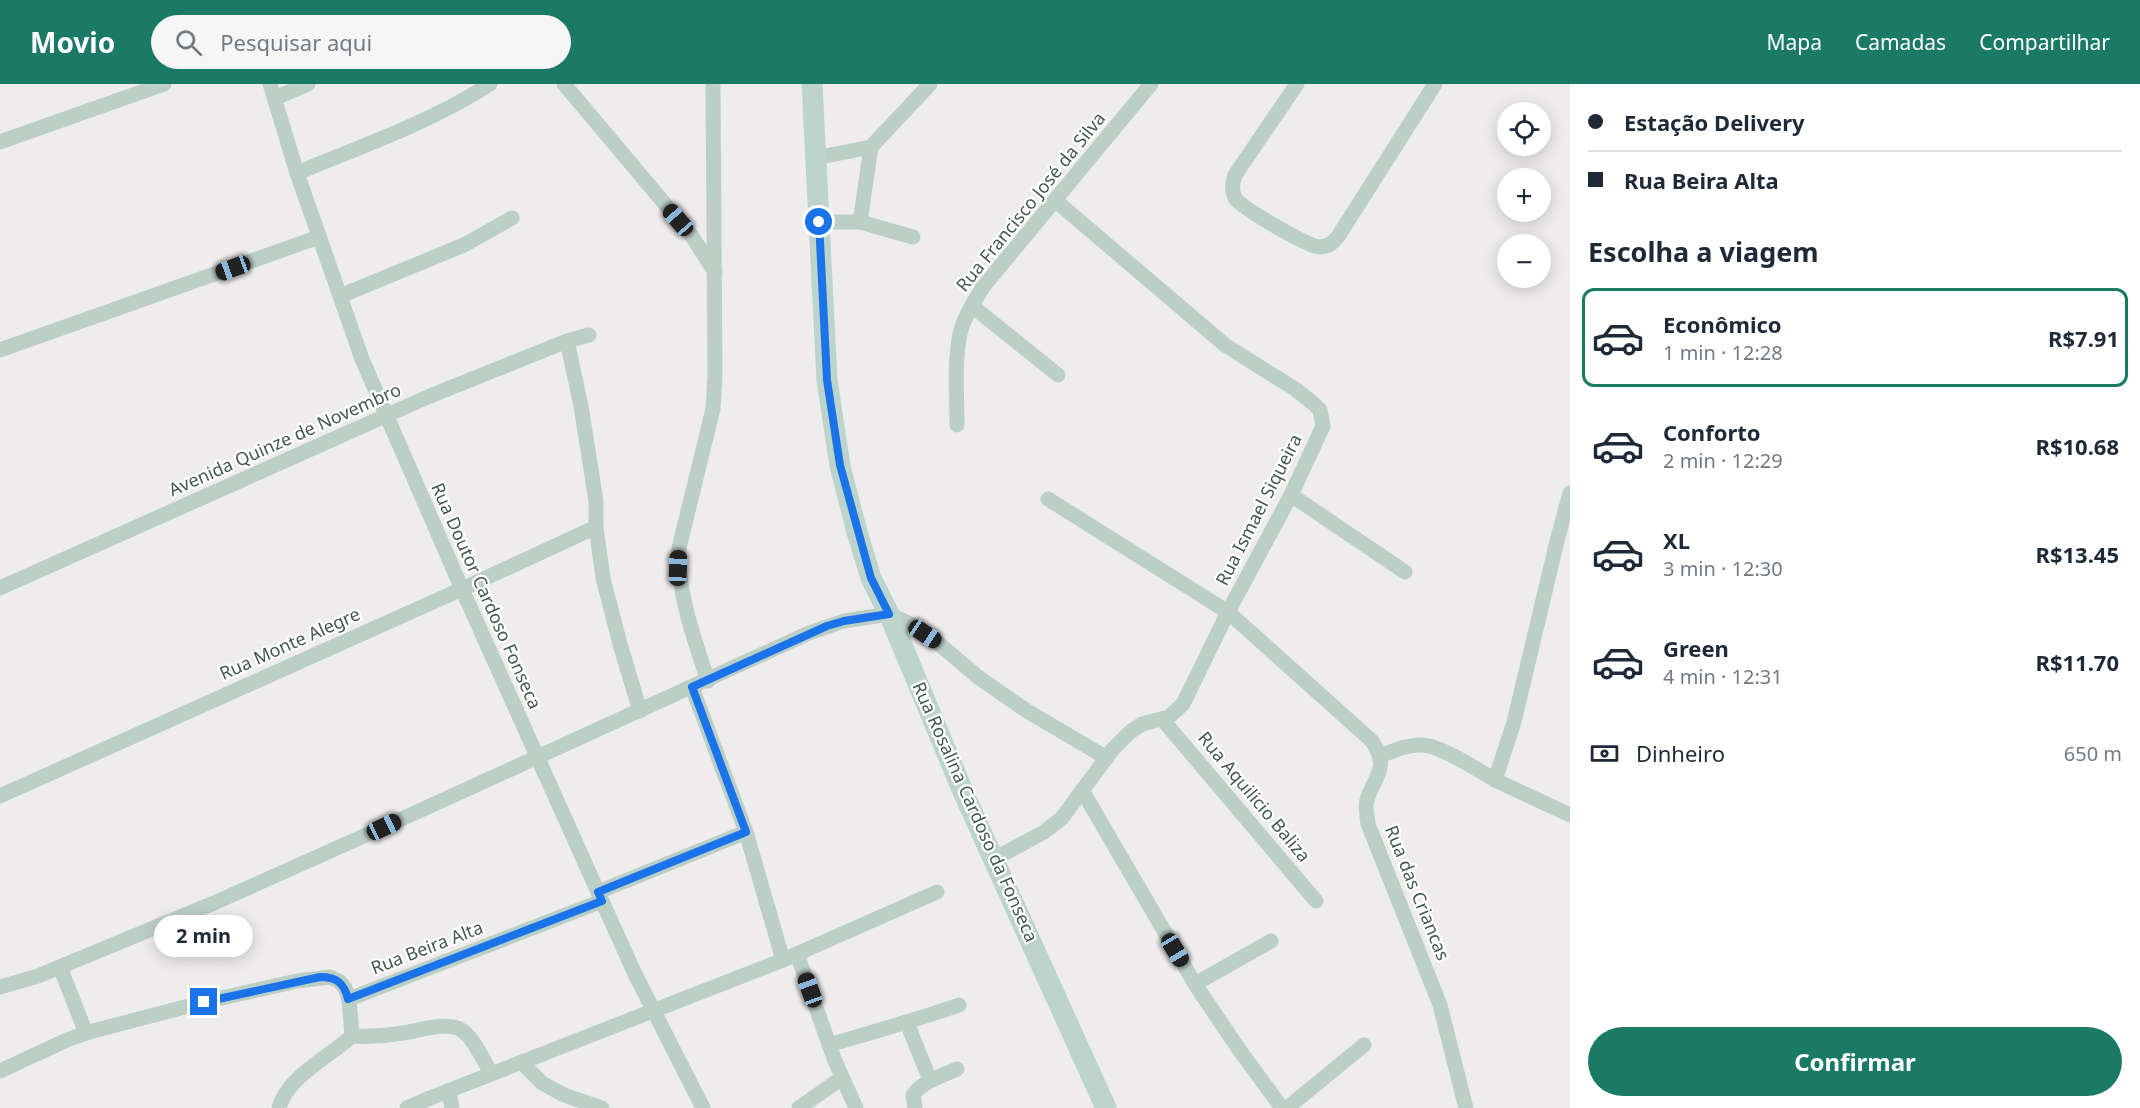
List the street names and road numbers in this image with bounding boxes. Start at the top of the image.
street label: Rua Francisco José da Silva [950,107,1110,296]
street label: Avenida Quinze de Novembro [165,377,405,501]
street label: Rua Ismael Siqueira [1210,430,1307,589]
street label: Rua Doutor Cardoso Fonseca [426,479,548,713]
street label: Rua Monte Alegre [216,601,364,685]
street label: Rua Rosalina Cardoso da Fonseca [907,678,1044,946]
street label: Rua Aquilicio Baliza [1193,726,1316,867]
street label: Rua das Criancas [1380,822,1456,964]
street label: Rua Beira Alta [367,915,486,979]

